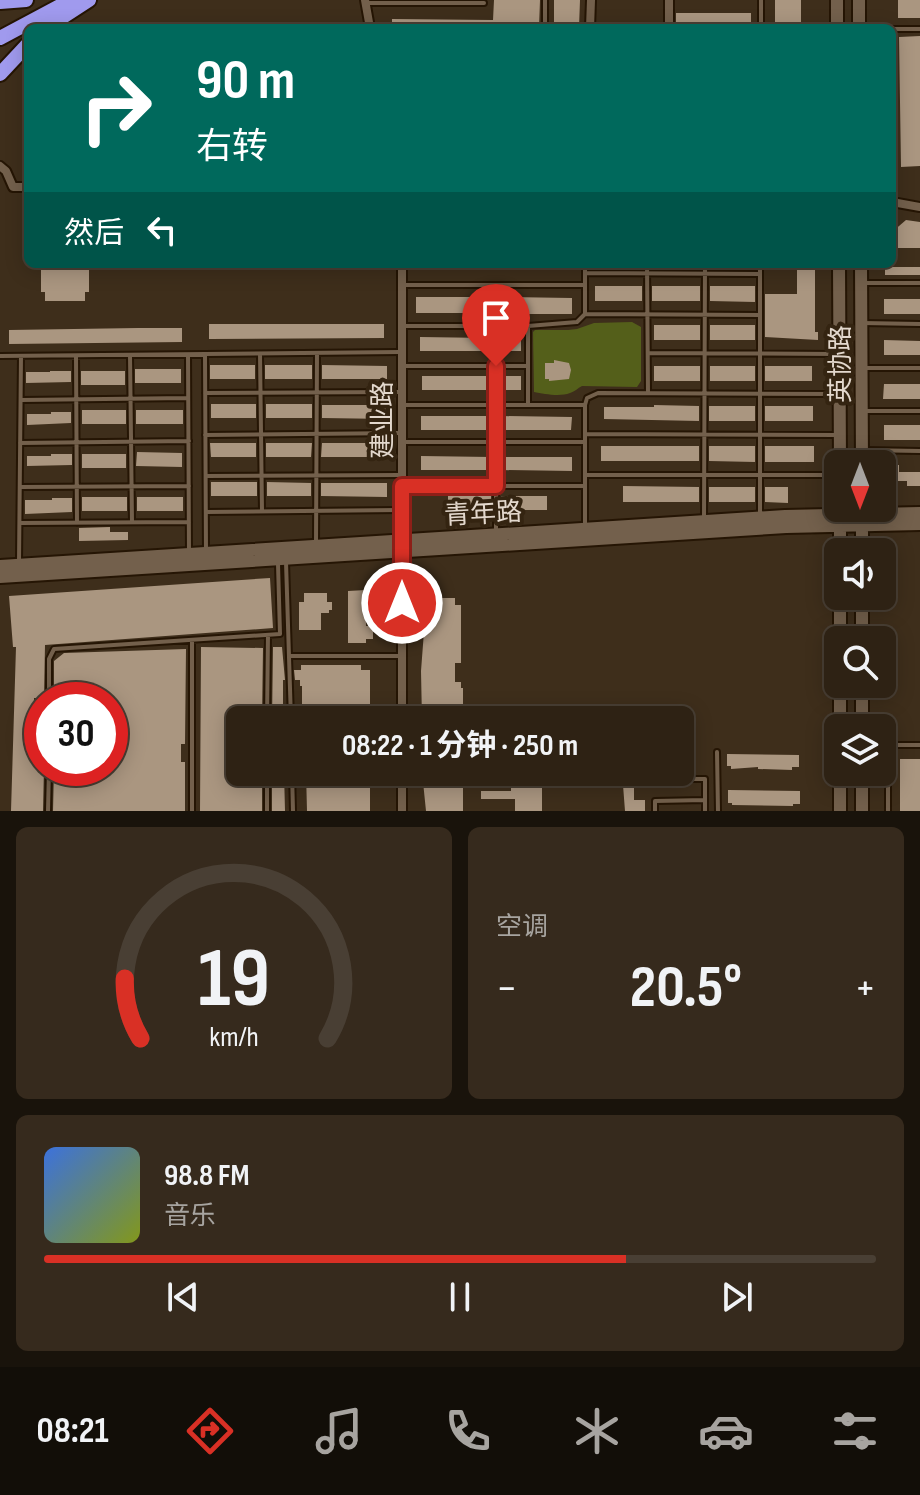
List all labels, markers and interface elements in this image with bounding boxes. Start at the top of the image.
text: 90 m [196,48,295,115]
icon: right [64,56,168,160]
text: 右转 [196,126,268,169]
icon: left [140,208,184,252]
text: 然后 [64,216,124,252]
pin [462,284,530,366]
icon: arrive [474,296,518,340]
street label: 英协路 [826,325,857,403]
street label: 建业路 [368,381,399,459]
north arrow [824,450,896,522]
map controls [824,450,896,786]
street label: 青年路 [443,497,523,532]
button: sound [824,538,896,610]
position arrow [360,561,444,645]
button: search [824,626,896,698]
speed limit sign: 30 [24,682,128,786]
button: layers [824,714,896,786]
text: 08:22 · 1 分钟 · 250 m [342,728,578,764]
text: 空调 [496,912,548,943]
text: 19 [198,930,270,1030]
text: 20.5° [630,952,742,1024]
text: − [496,962,518,1015]
text: + [854,962,876,1015]
text: km/h [209,1020,259,1055]
text: 98.8 FM [164,1158,249,1194]
text: 音乐 [164,1201,216,1232]
icon: previous [161,1275,205,1319]
icon: pause [438,1275,482,1319]
icon: next [715,1275,759,1319]
icon: directions [182,1403,238,1459]
icon: music [311,1403,367,1459]
icon: phone [440,1403,496,1459]
icon: climate [569,1403,625,1459]
icon: car [698,1403,754,1459]
icon: filters [827,1403,883,1459]
text: 08:21 [37,1410,109,1453]

